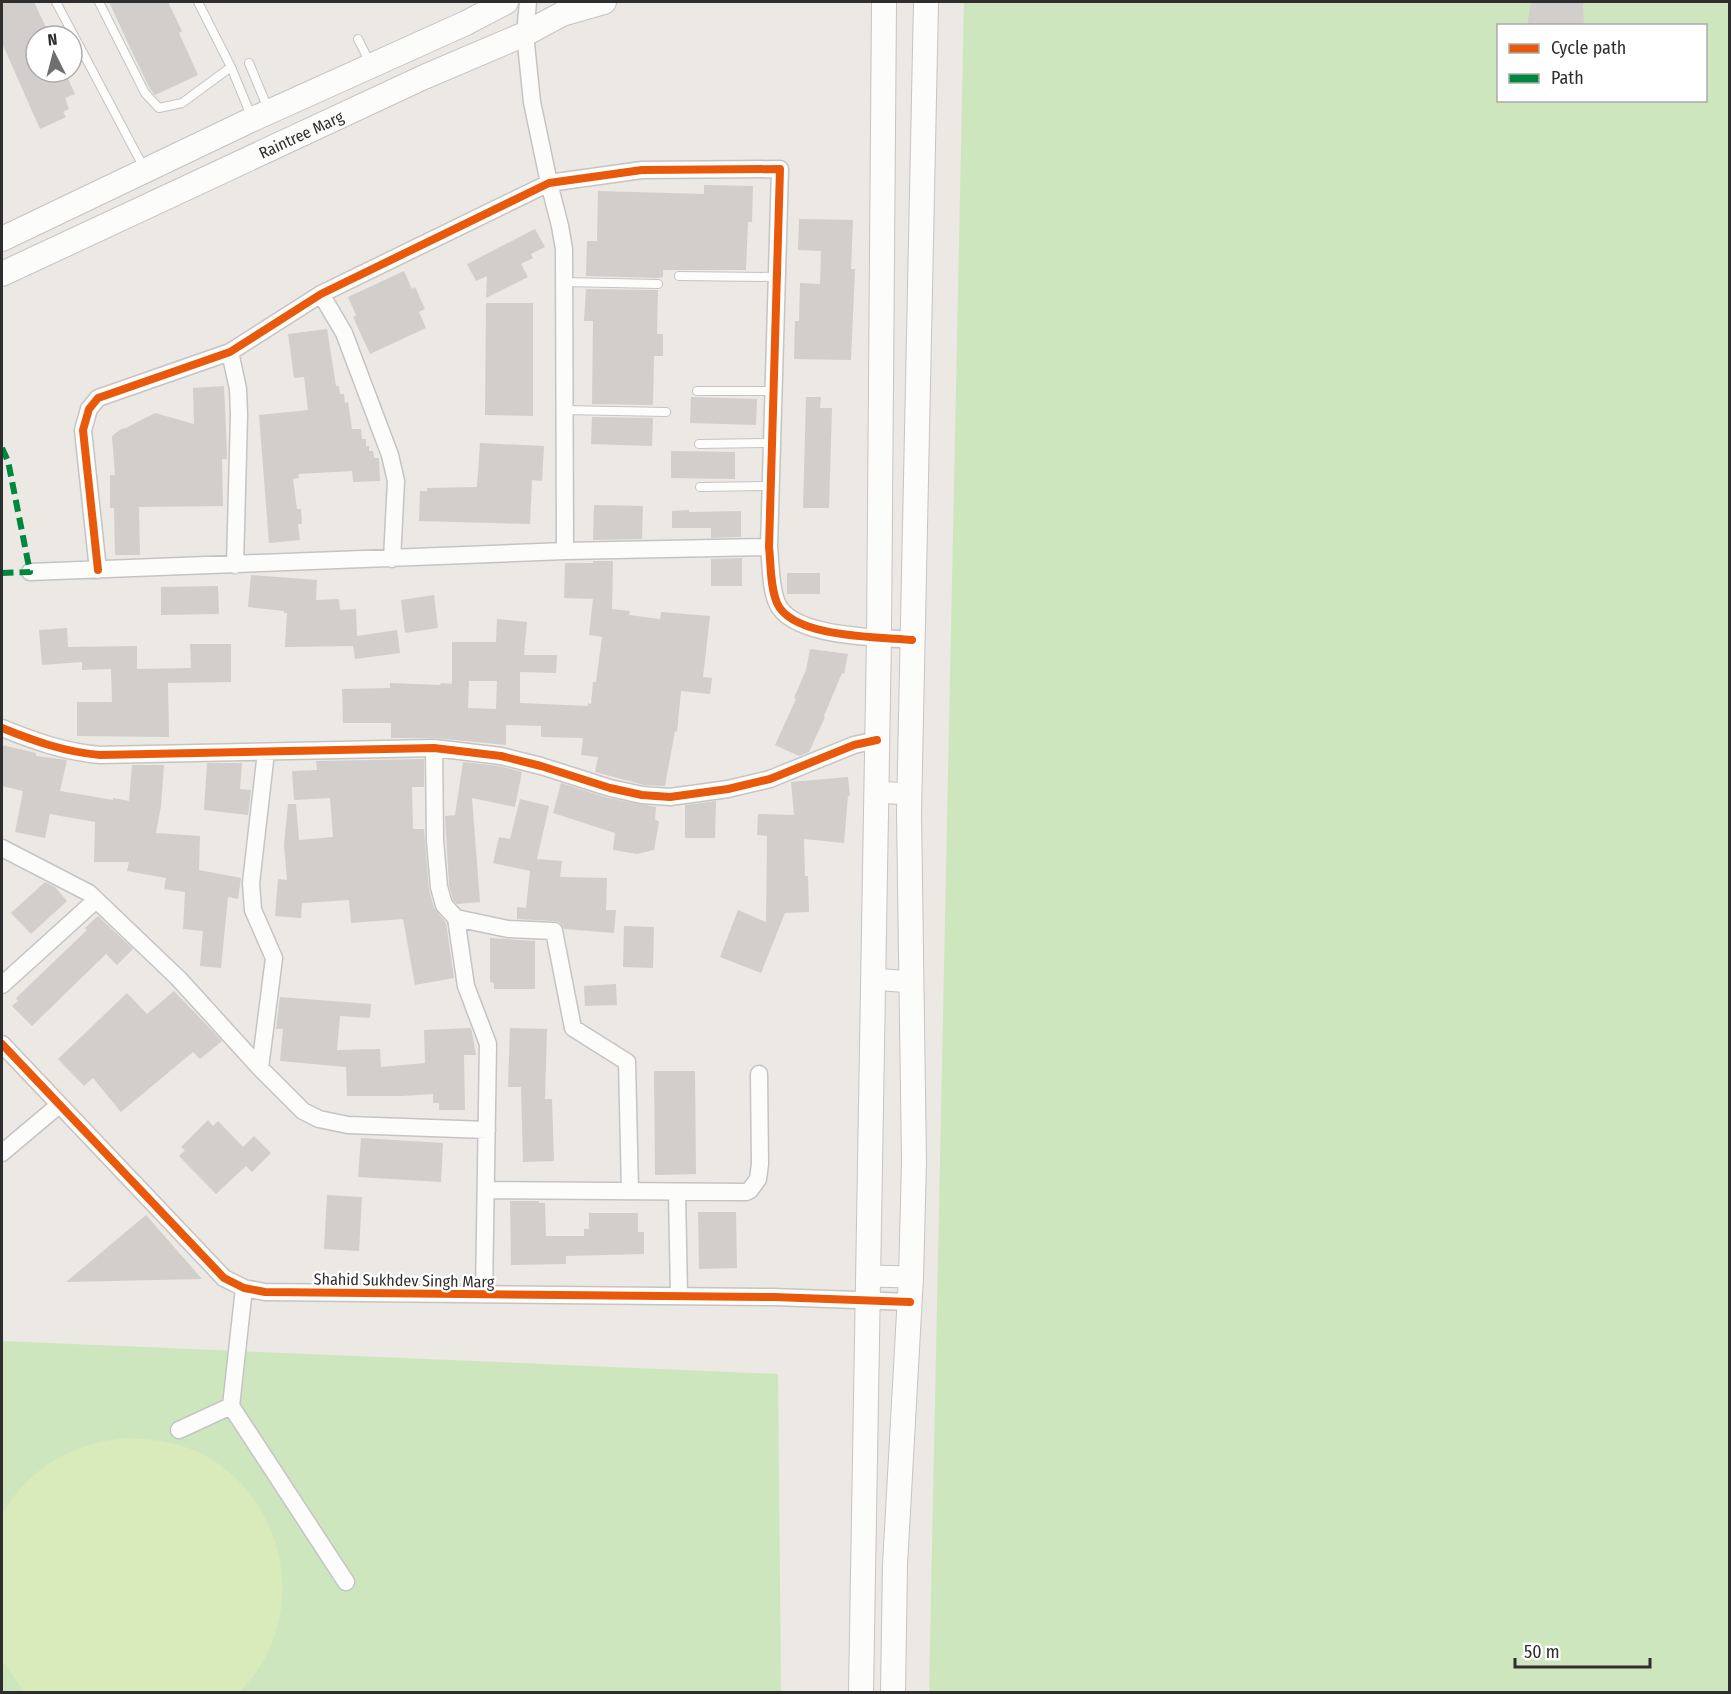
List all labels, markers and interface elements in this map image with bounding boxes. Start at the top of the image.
north arrow [24,24,84,84]
legend [1497,24,1707,102]
text: N [47,30,58,50]
text: Cycle path [1551,37,1626,59]
text: Path [1551,67,1584,89]
street label: Raintree Marg [256,107,347,163]
street label: Shahid Sukhdev Singh Marg [313,1269,495,1292]
scale bar [1515,1631,1650,1669]
text: 50 m [1524,1641,1560,1663]

